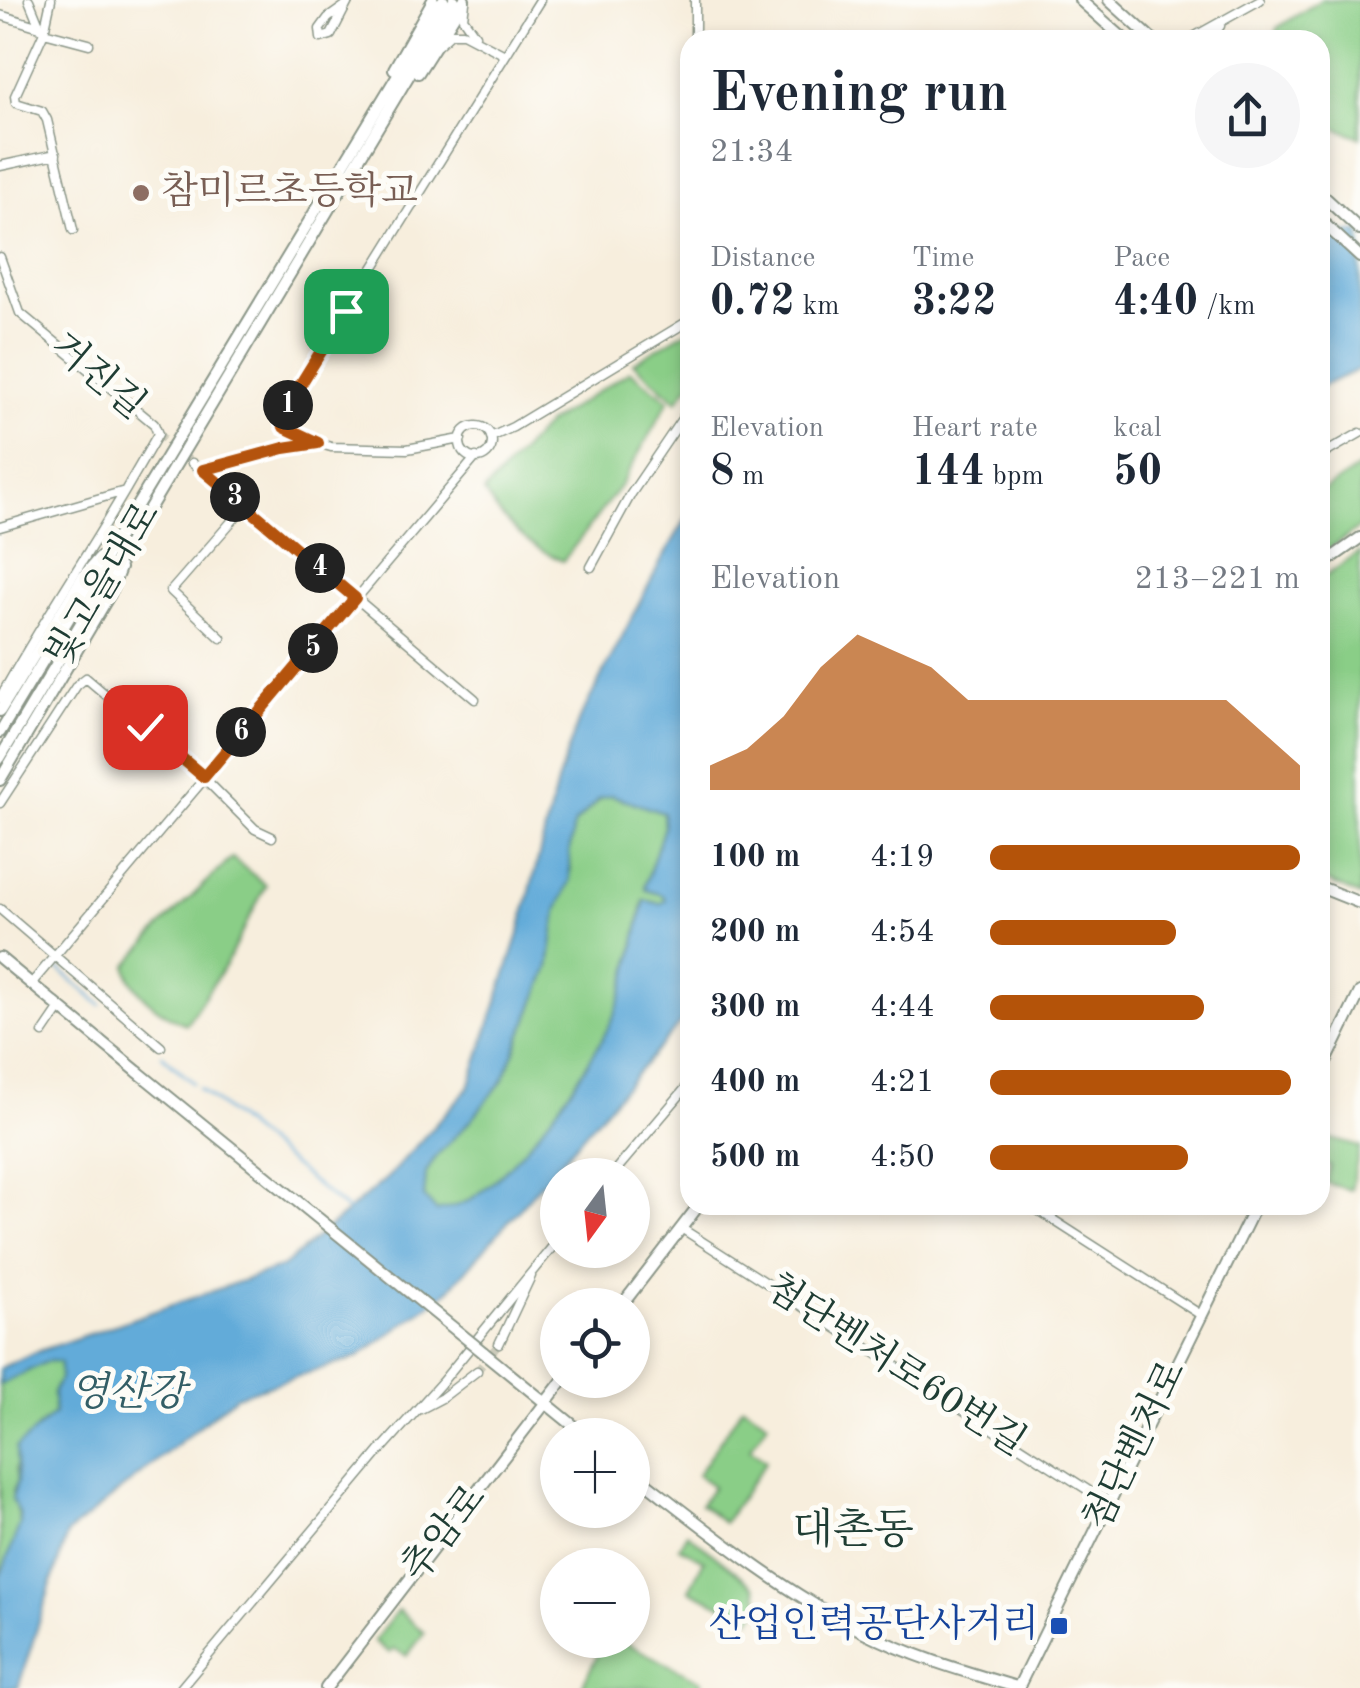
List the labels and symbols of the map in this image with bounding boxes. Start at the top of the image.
place label: 참미르초등학교 [161,170,418,212]
marker: 참미르초등학교 [130,182,152,204]
pin [304,269,389,354]
street label: 거진길 [43,324,154,427]
pin: 1 [263,380,313,430]
pin: 3 [210,472,260,522]
street label: 빛고을대로 [37,494,168,673]
pin: 4 [295,543,345,593]
pin: 5 [288,623,338,673]
pin [103,685,188,770]
pin: 6 [216,707,266,757]
north arrow [540,1158,650,1268]
street label: 첨단벤처로60번길 [758,1265,1034,1464]
street label: 첨단벤처로 [1075,1353,1193,1537]
water label: 영산강 [70,1370,191,1415]
street label: 추암로 [393,1476,494,1589]
district label: 대촌동 [792,1507,914,1553]
place label: 산업인력공단사거리 [709,1603,1039,1645]
marker: 산업인력공단사거리 [1048,1615,1070,1637]

